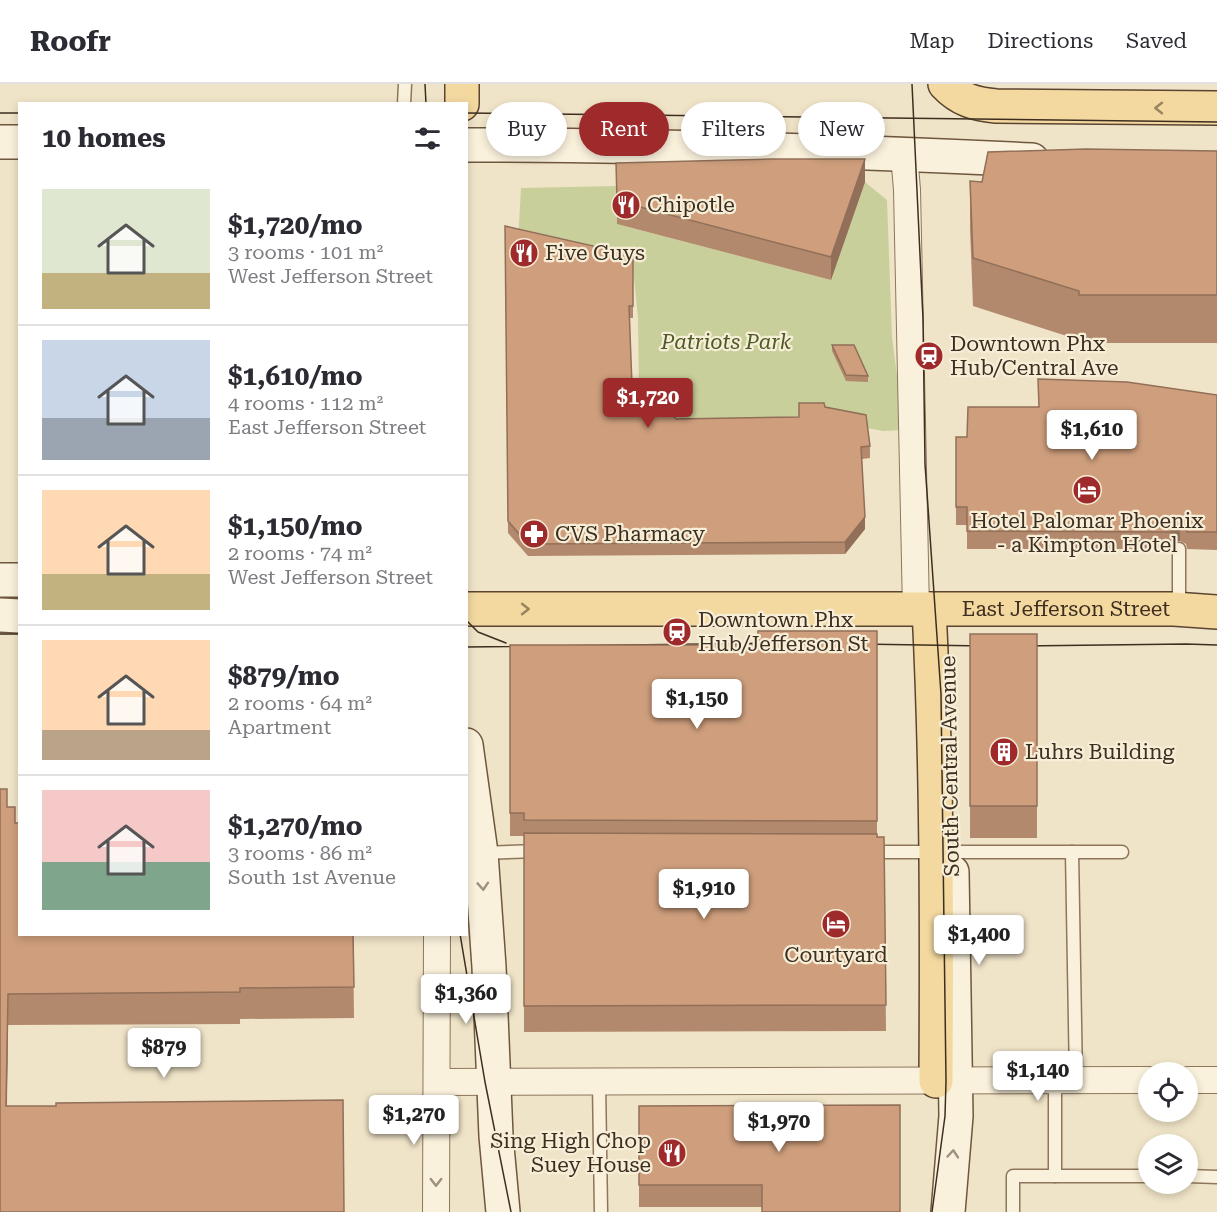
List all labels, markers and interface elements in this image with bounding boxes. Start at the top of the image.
text: Roofr [30,25,111,58]
text: Map [910,29,954,53]
text: Directions [987,29,1093,53]
text: Saved [1126,29,1187,53]
chip: Buy [486,102,567,156]
chip: Rent [579,102,669,156]
chip: Filters [681,102,786,156]
chip: New [798,102,885,156]
one-way arrow [1154,102,1163,114]
icon: filters [411,122,444,155]
text: 10 homes [42,123,166,153]
restaurant icon: Chipotle [610,189,642,221]
place label: Chipotle [647,193,735,217]
text: $1,720/mo [228,210,363,240]
icon: home [90,213,162,285]
restaurant icon: Five Guys [508,237,540,269]
text: 3 rooms · 101 m² [228,240,383,264]
place label: Five Guys [545,241,645,265]
text: West Jefferson Street [228,264,433,288]
park label: Patriots Park [660,330,792,354]
place label: Downtown Phx Hub/Central Ave [950,332,1119,380]
station icon: Downtown Phx Hub/Central Ave [913,340,945,372]
text: $1,610/mo [228,361,363,391]
icon: home [90,364,162,436]
pin: $1,720 [599,378,697,429]
text: $1,720 [617,385,679,409]
text: 4 rooms · 112 m² [228,391,383,415]
pin: $1,610 [1043,410,1141,461]
text: East Jefferson Street [228,415,426,439]
text: $1,610 [1061,417,1123,441]
hotel icon: Hotel Palomar Phoenix - a Kimpton Hotel [1071,474,1103,506]
place label: Hotel Palomar Phoenix - a Kimpton Hotel [971,509,1203,557]
text: $1,150/mo [228,511,363,541]
icon: home [90,514,162,586]
pharmacy icon: CVS Pharmacy [518,518,550,550]
place label: CVS Pharmacy [555,522,705,546]
text: 2 rooms · 74 m² [228,541,372,565]
text: West Jefferson Street [228,565,433,589]
street label: East Jefferson Street [962,597,1170,621]
one-way arrow [520,603,529,615]
place label: Downtown Phx Hub/Jefferson St [698,608,869,656]
station icon: Downtown Phx Hub/Jefferson St [661,616,693,648]
street label: South Central Avenue [936,655,964,877]
text: $879/mo [228,661,340,691]
icon: home [90,664,162,736]
pin: $1,150 [648,679,746,730]
text: $1,150 [666,686,728,710]
text: 2 rooms · 64 m² [228,691,372,715]
text: Apartment [228,715,331,739]
building icon: Luhrs Building [988,736,1020,768]
place label: Luhrs Building [1025,740,1174,764]
text: $1,270/mo [228,811,363,841]
icon: home [90,814,162,886]
text: 3 rooms · 86 m² [228,841,372,865]
text: South 1st Avenue [228,865,396,889]
pin: $1,910 [655,869,753,920]
text: $1,910 [673,876,735,900]
one-way arrow [477,882,490,891]
hotel icon: Courtyard [820,908,852,940]
pin: $1,400 [930,915,1028,966]
text: $1,400 [948,922,1010,946]
place label: Courtyard [784,943,888,967]
pin: $1,360 [417,974,515,1025]
text: $1,360 [435,981,497,1005]
pin: $879 [128,1028,200,1079]
text: $879 [142,1035,186,1059]
pin: $1,140 [989,1051,1087,1102]
text: $1,140 [1007,1058,1069,1082]
map controls [1138,1062,1198,1194]
button: locate [1138,1062,1198,1122]
pin: $1,270 [365,1095,463,1146]
text: $1,270 [383,1102,445,1126]
pin: $1,970 [730,1102,828,1153]
text: $1,970 [748,1109,810,1133]
place label: Sing High Chop Suey House [490,1129,651,1177]
button: layers [1138,1134,1198,1194]
restaurant icon: Sing High Chop Suey House [656,1137,688,1169]
one-way arrow [946,1149,959,1158]
one-way arrow [430,1178,442,1187]

